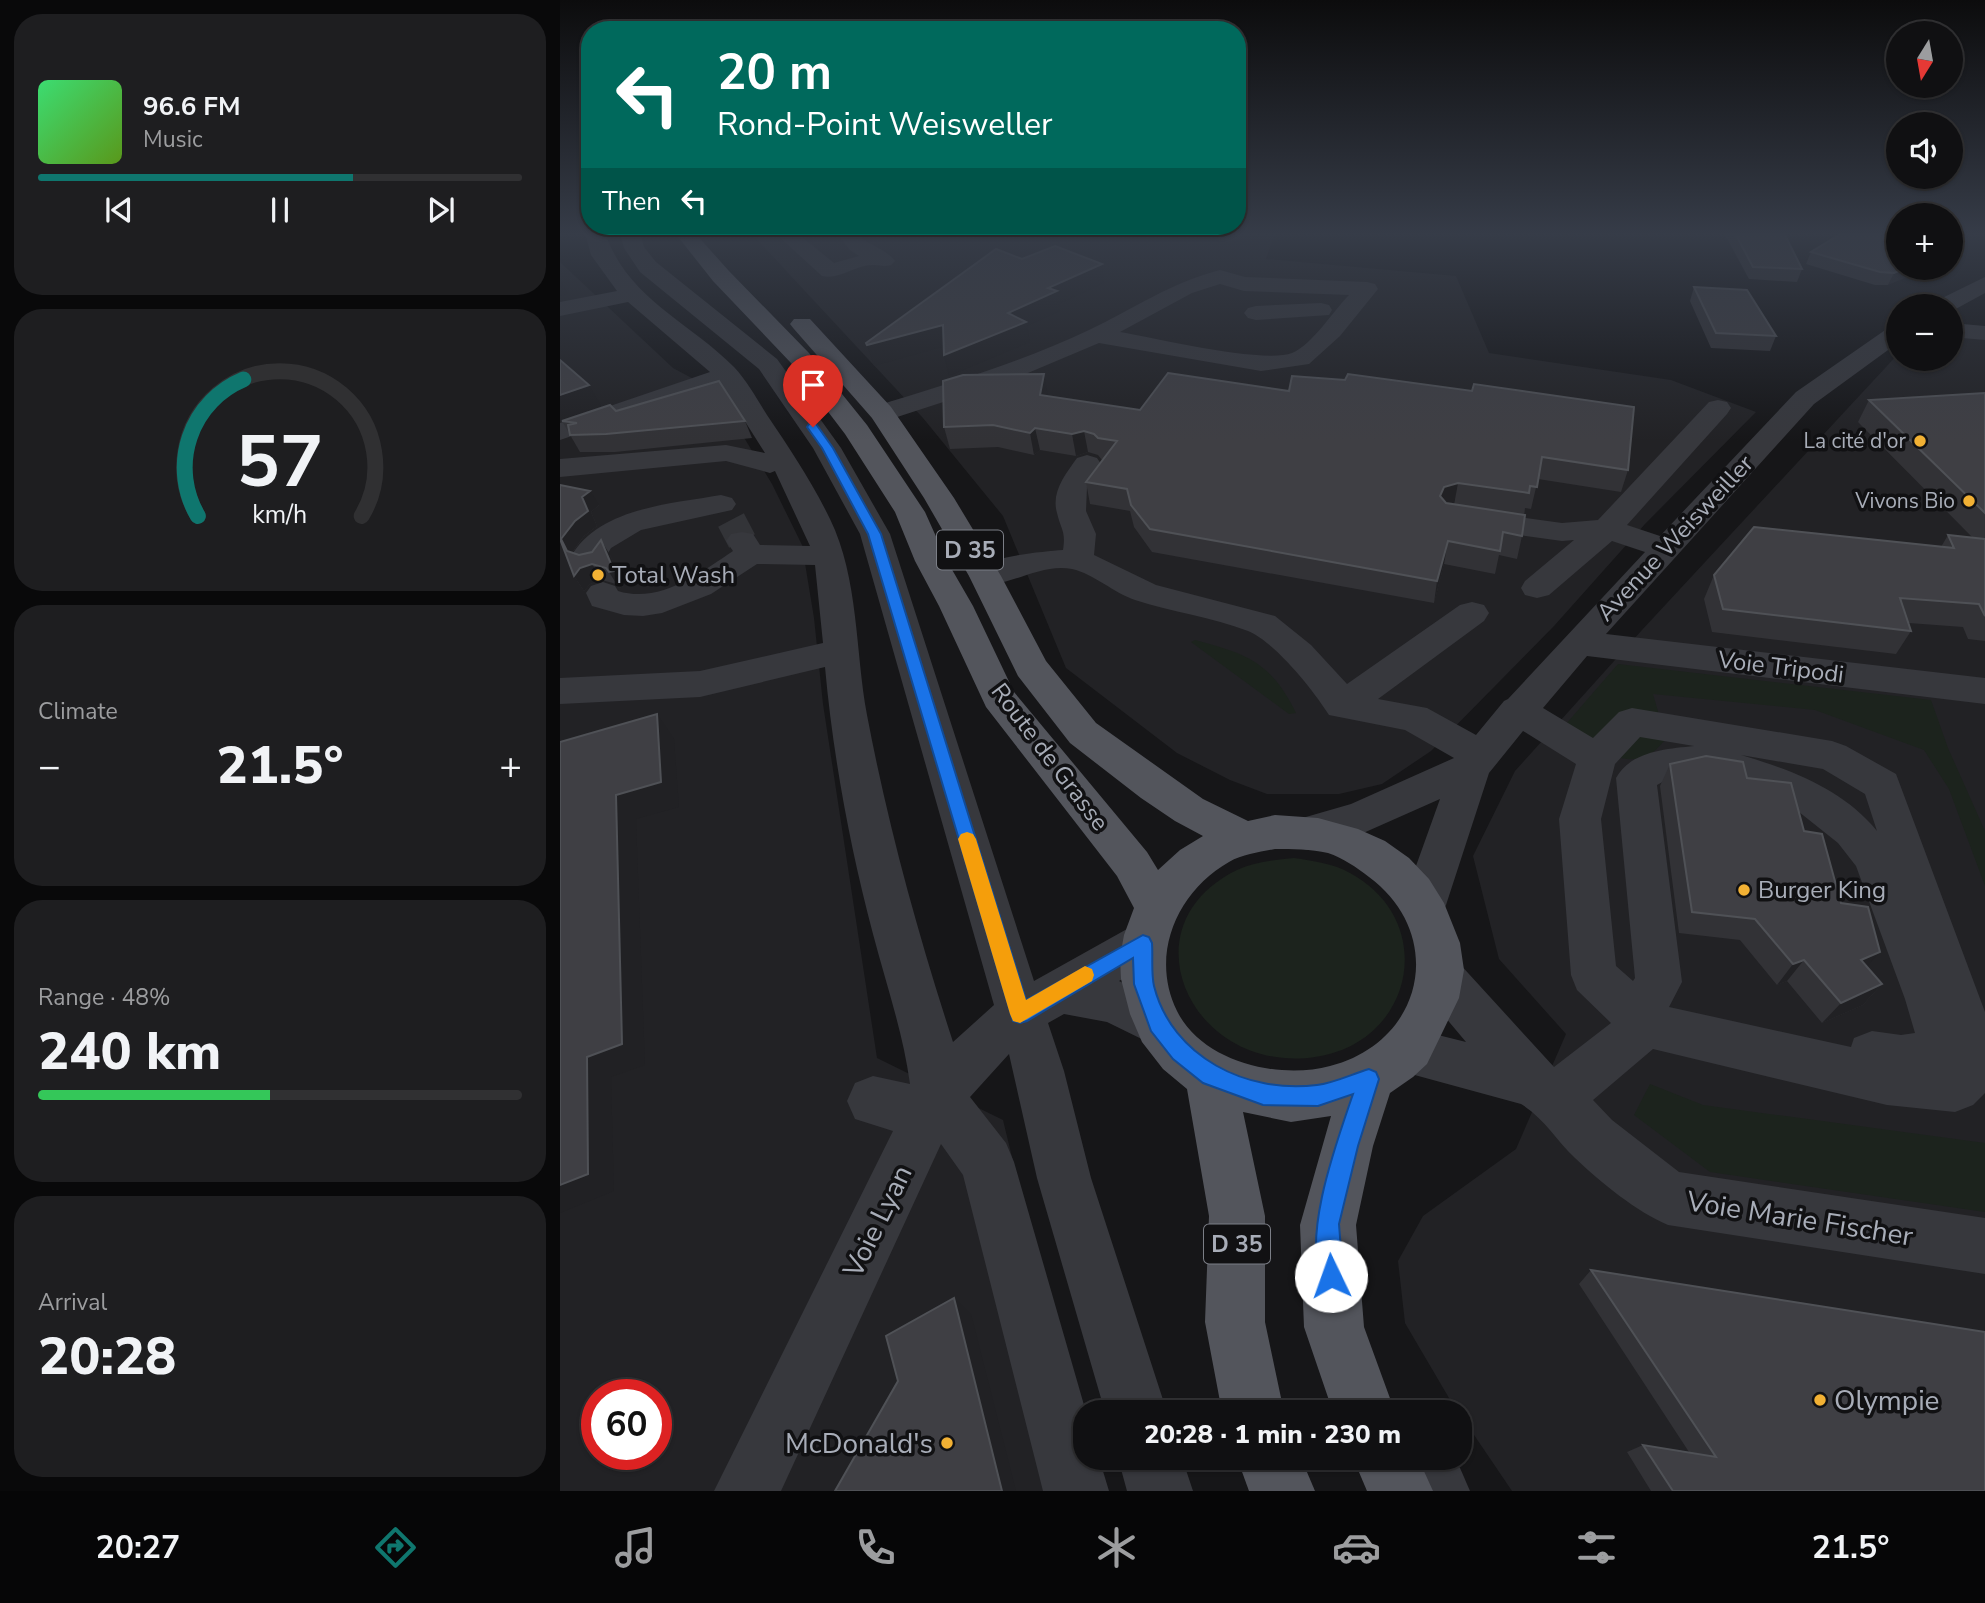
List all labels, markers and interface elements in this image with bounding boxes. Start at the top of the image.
north arrow [1886,21,1964,98]
map controls [1886,21,1963,371]
text: 20 m [717,39,832,106]
icon: left [602,49,693,140]
text: 96.6 FM [143,89,240,124]
text: Rond-Point Weisweller [717,103,1052,146]
button: sound [1886,112,1963,189]
text: Music [143,124,203,155]
icon: left [675,182,713,220]
text: Then [602,184,661,219]
icon: previous [100,191,138,229]
icon: pause [261,191,299,229]
icon: next [422,191,460,229]
button: + [1886,203,1963,280]
button: − [1886,294,1963,371]
pin [783,355,843,427]
icon: arrive [794,366,832,404]
text: 57 [236,413,324,513]
place label: La cité d'or [1804,427,1906,455]
marker: La cité d'or [1912,433,1928,449]
street label: Avenue Weisweiller [1590,448,1761,628]
place label: Vivons Bio [1854,487,1955,515]
marker: Vivons Bio [1961,493,1977,509]
text: km/h [252,498,308,532]
road number: D 35 [937,530,1003,570]
place label: Total Wash [612,559,735,591]
marker: Total Wash [590,567,606,583]
street label: Voie Tripodi [1715,643,1846,691]
street label: Route de Grasse [984,677,1116,837]
text: Climate [38,696,118,727]
text: 21.5° [216,730,344,801]
text: − [38,741,61,792]
text: + [499,741,522,792]
place label: Burger King [1758,874,1886,906]
marker: Burger King [1736,882,1752,898]
text: Range · 48% [38,982,170,1013]
text: 240 km [38,1016,221,1087]
street label: Voie Lyan [834,1159,921,1285]
street label: Voie Marie Fischer [1683,1182,1916,1256]
road number: D 35 [1204,1224,1270,1264]
position arrow [1294,1239,1368,1313]
text: Arrival [38,1287,107,1318]
text: 20:28 [38,1321,176,1392]
speed limit sign: 60 [581,1379,672,1470]
place label: Olympie [1834,1382,1940,1420]
marker: Olympie [1812,1392,1828,1408]
text: 20:28 · 1 min · 230 m [1144,1417,1401,1452]
place label: McDonald's [785,1425,933,1463]
marker: McDonald's [939,1435,955,1451]
icon: directions [371,1523,420,1572]
icon: music [611,1523,660,1572]
icon: phone [851,1523,900,1572]
icon: climate [1092,1523,1141,1572]
icon: car [1332,1523,1381,1572]
icon: filters [1572,1523,1621,1572]
text: 20:27 [96,1526,180,1569]
text: 21.5° [1812,1526,1889,1569]

